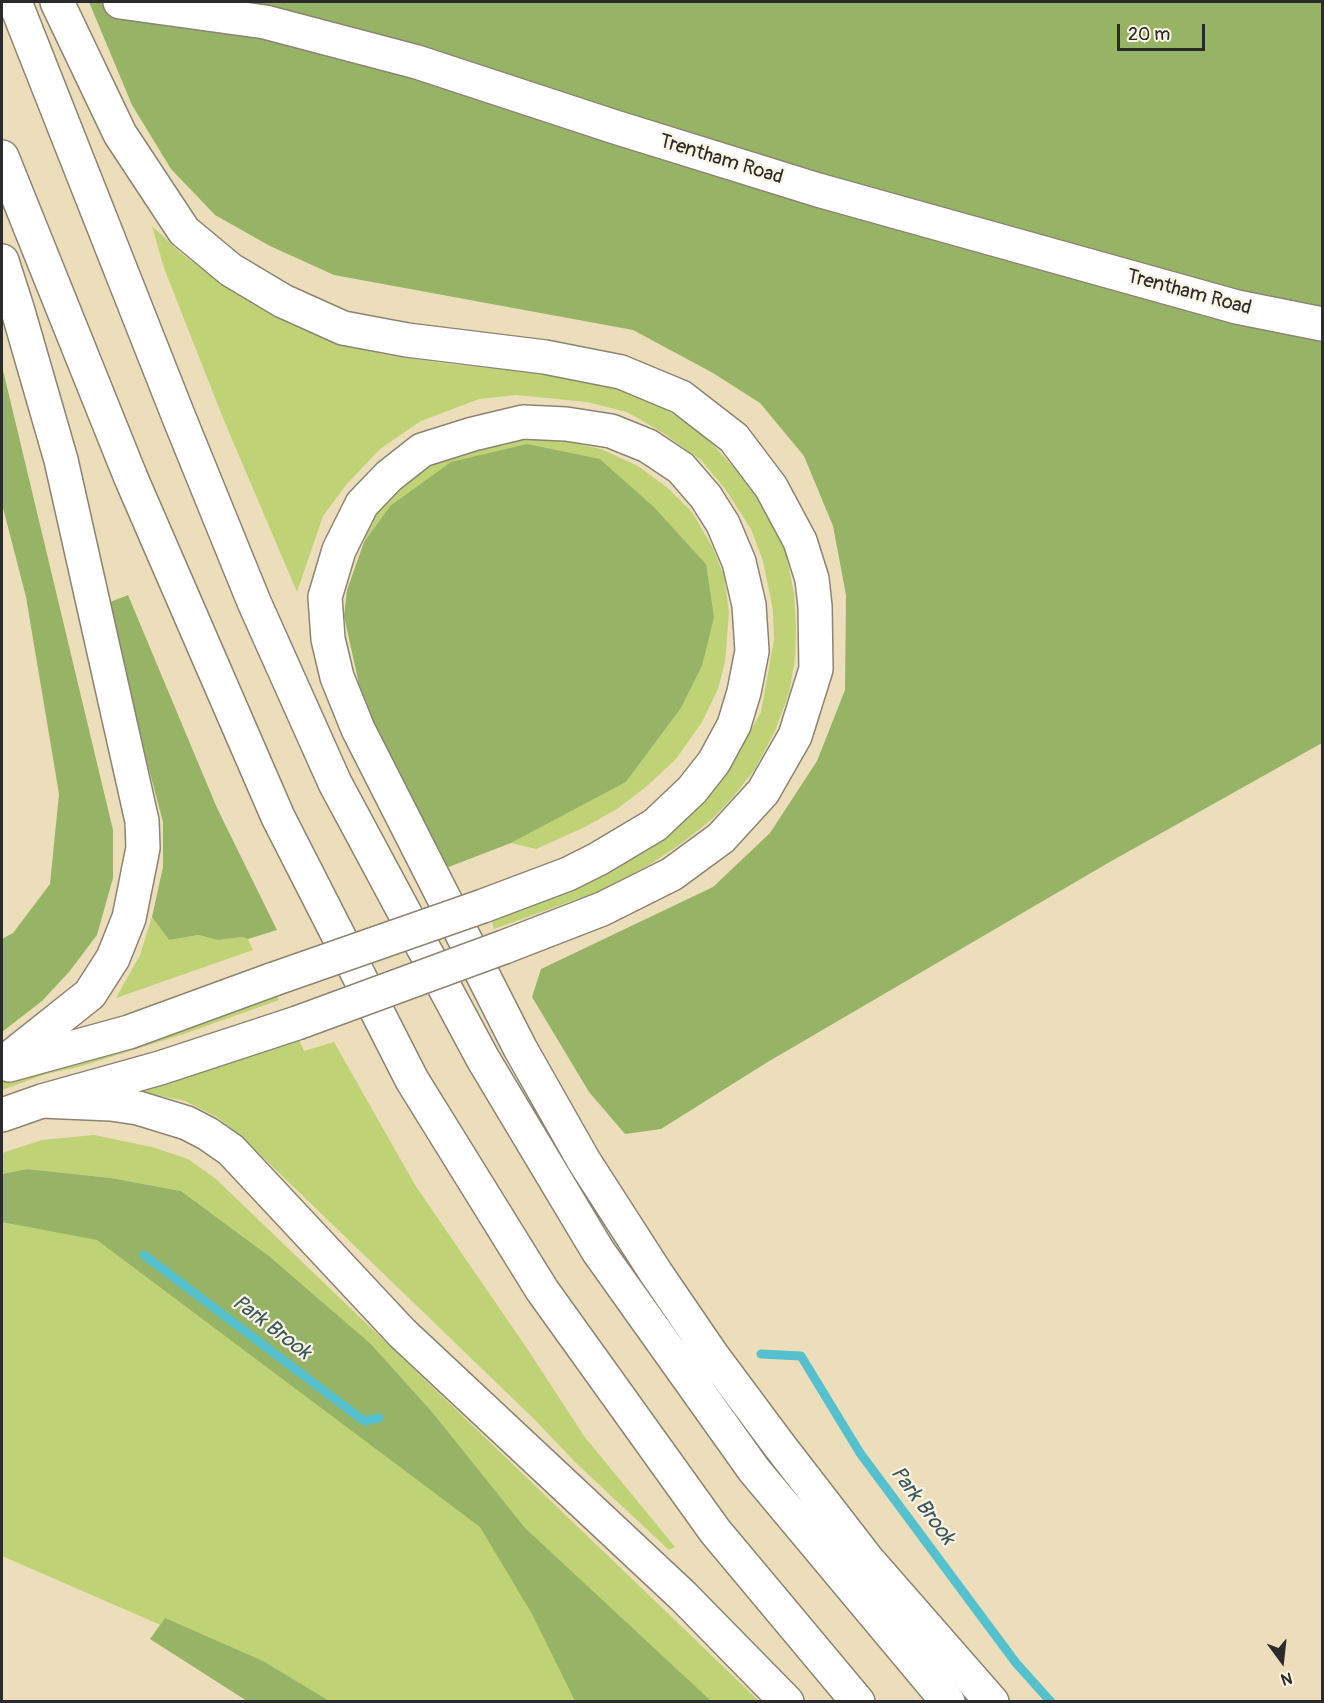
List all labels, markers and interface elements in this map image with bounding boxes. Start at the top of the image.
scale bar [1120,12,1208,50]
text: 20 m [1128,23,1170,46]
street label: Trentham Road [656,130,786,190]
street label: Trentham Road [1124,265,1254,321]
water label: Park Brook [227,1290,315,1366]
water label: Park Brook [884,1462,960,1550]
north arrow [1252,1631,1312,1691]
text: N [1279,1667,1294,1689]

